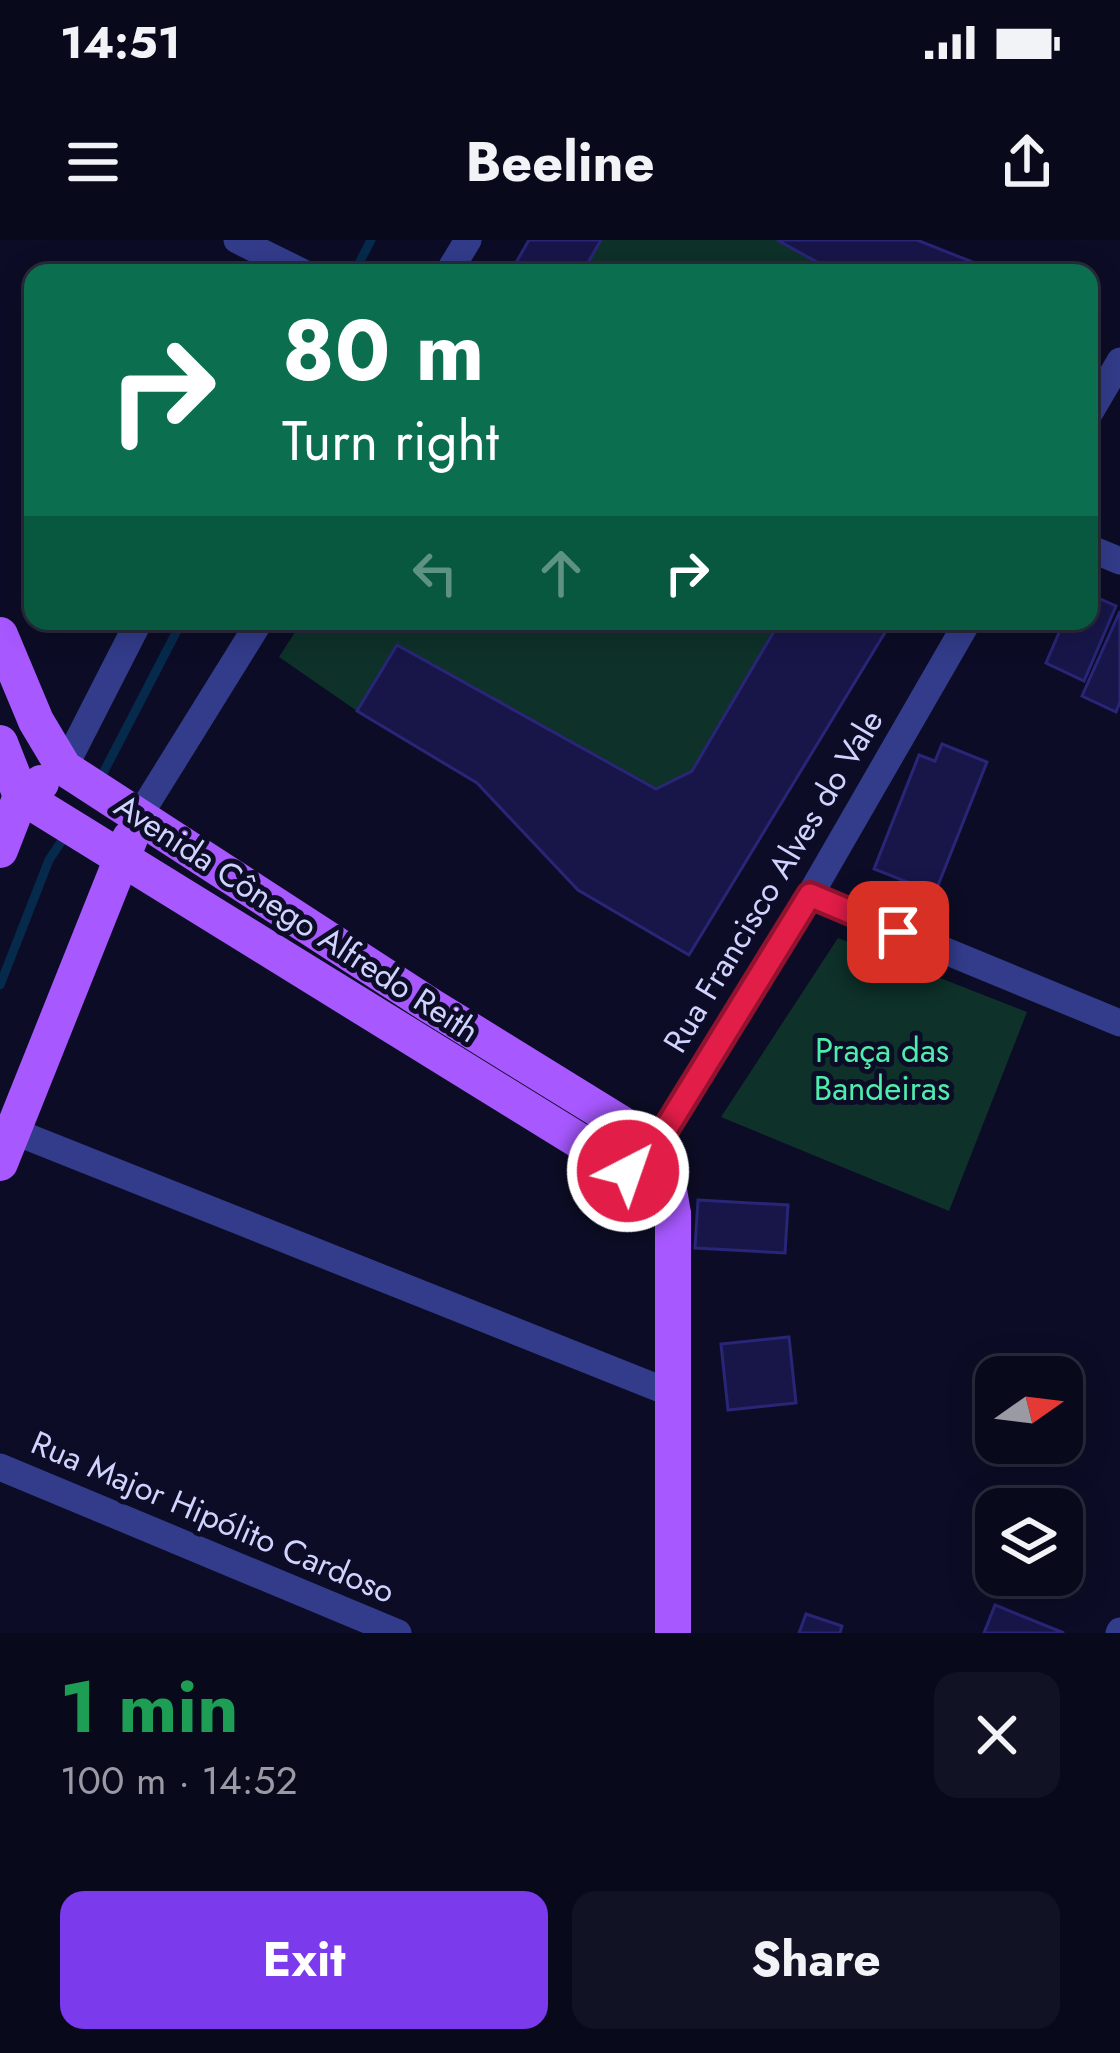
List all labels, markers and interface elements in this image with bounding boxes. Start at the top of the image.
text: 14:51 [60,10,181,75]
text: Beeline [465,123,655,201]
icon: menu [60,129,126,195]
icon: share [994,129,1060,195]
text: 80 m [282,290,484,412]
icon: right [84,312,240,468]
text: Turn right [282,402,499,480]
icon: left [402,540,468,606]
icon: ahead [528,540,594,606]
icon: right [654,540,720,606]
street label: Rua Francisco Alves do Vale [652,701,894,1061]
street label: Avenida Cônego Alfredo Reith [106,782,488,1054]
pin [847,881,949,983]
icon: arrive [865,899,931,965]
park label: Praça das Bandeiras [814,1027,950,1112]
position arrow [565,1108,691,1234]
north arrow [975,1356,1083,1464]
map controls [975,1356,1083,1596]
street label: Rua Major Hipólito Cardoso [24,1419,402,1615]
button: layers [975,1488,1083,1596]
text: 1 min [60,1655,239,1759]
button: close [934,1672,1060,1798]
text: 100 m · 14:52 [60,1752,298,1809]
button: Exit [60,1891,548,2029]
button: Share [572,1891,1060,2029]

